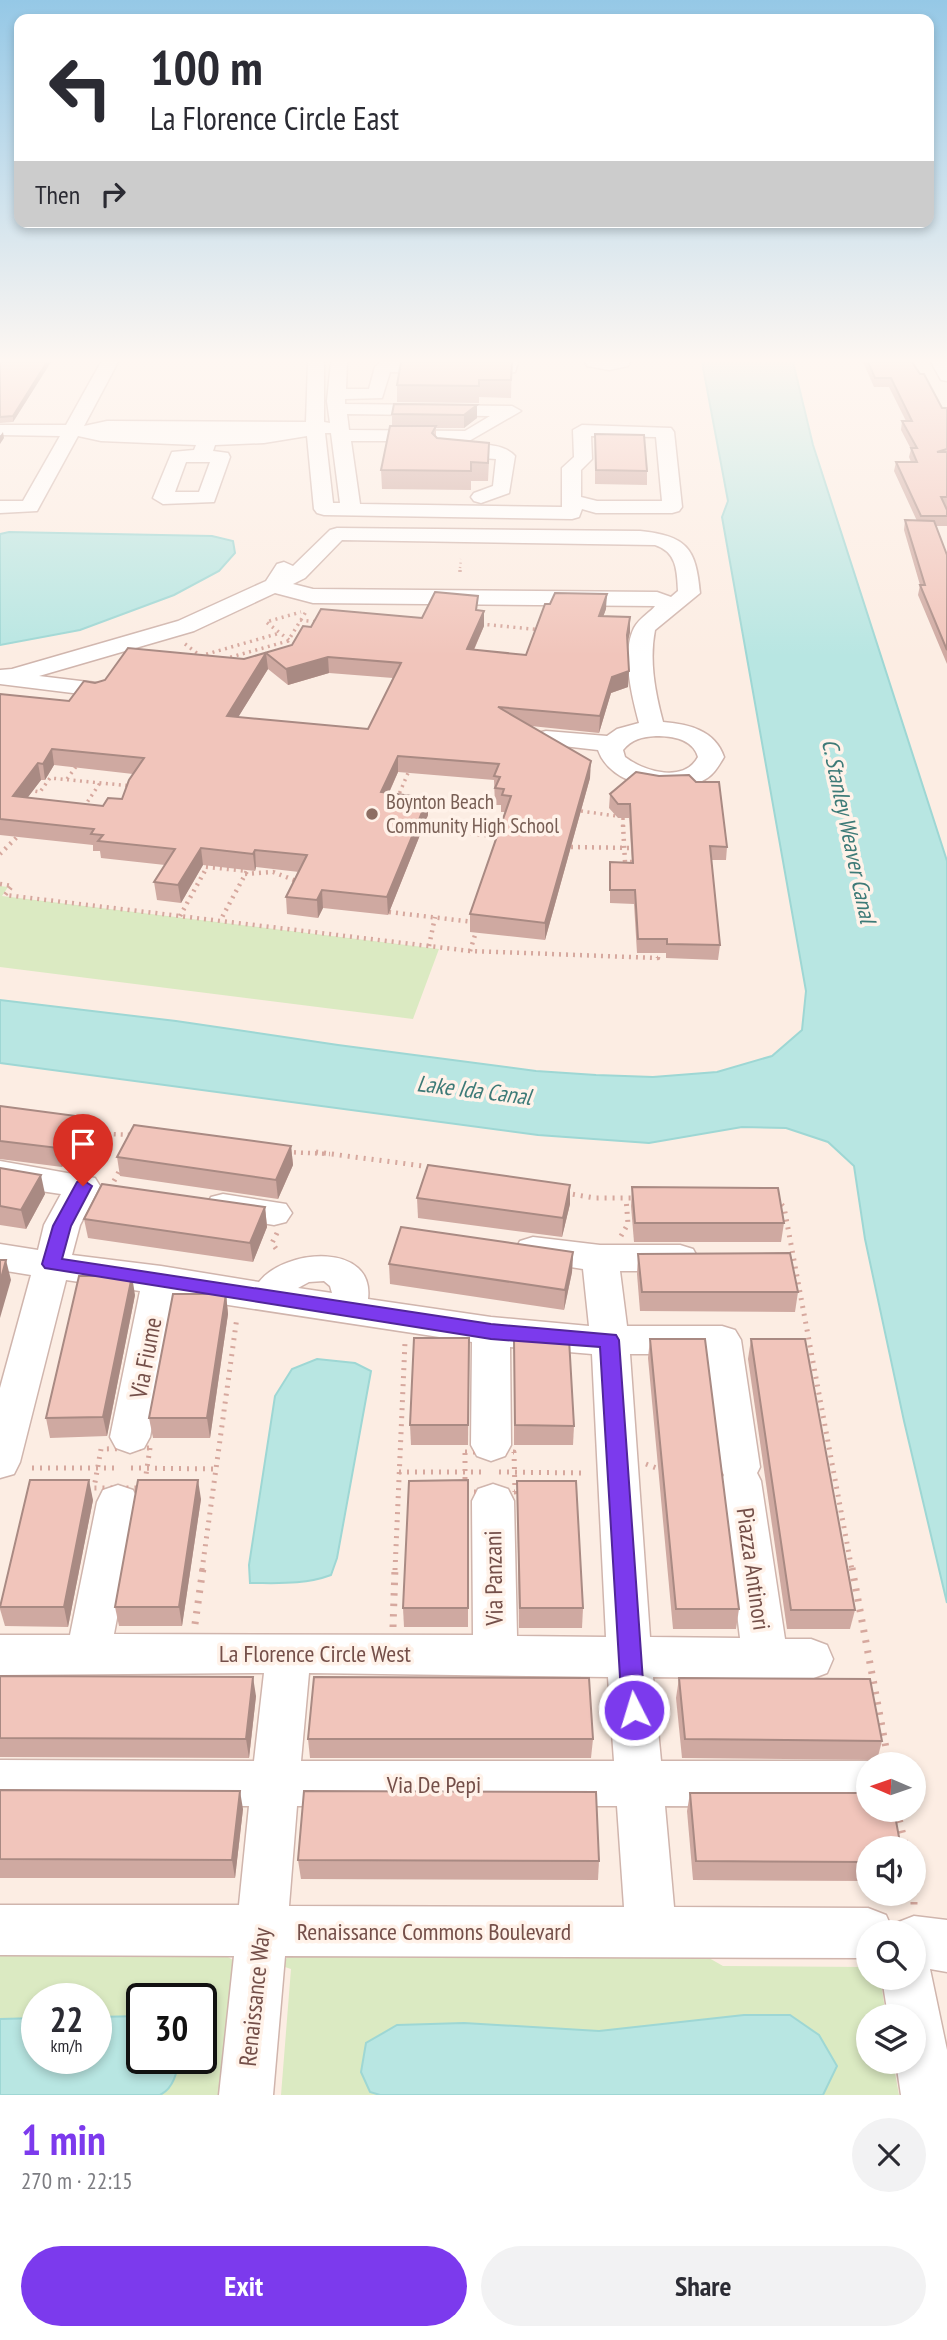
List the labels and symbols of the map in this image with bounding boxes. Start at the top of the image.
water label: C. Stanley Weaver Canal [816,736,884,928]
place label: Boynton Beach Community High School [386,788,559,839]
marker: Boynton Beach Community High School [364,806,380,822]
water label: Lake Ida Canal [415,1068,536,1111]
pin [53,1114,113,1186]
street label: Via Fiume [122,1315,169,1402]
street label: Piazza Antinori [730,1506,777,1632]
street label: Via Panzani [477,1530,510,1627]
street label: La Florence Circle West [219,1638,411,1669]
position arrow [597,1673,671,1747]
north arrow [856,1752,926,1822]
street label: Via De Pepi [386,1769,481,1800]
street label: Renaissance Commons Boulevard [297,1916,571,1947]
street label: Renaissance Way [232,1926,277,2068]
speed limit sign: 30 [126,1983,217,2074]

